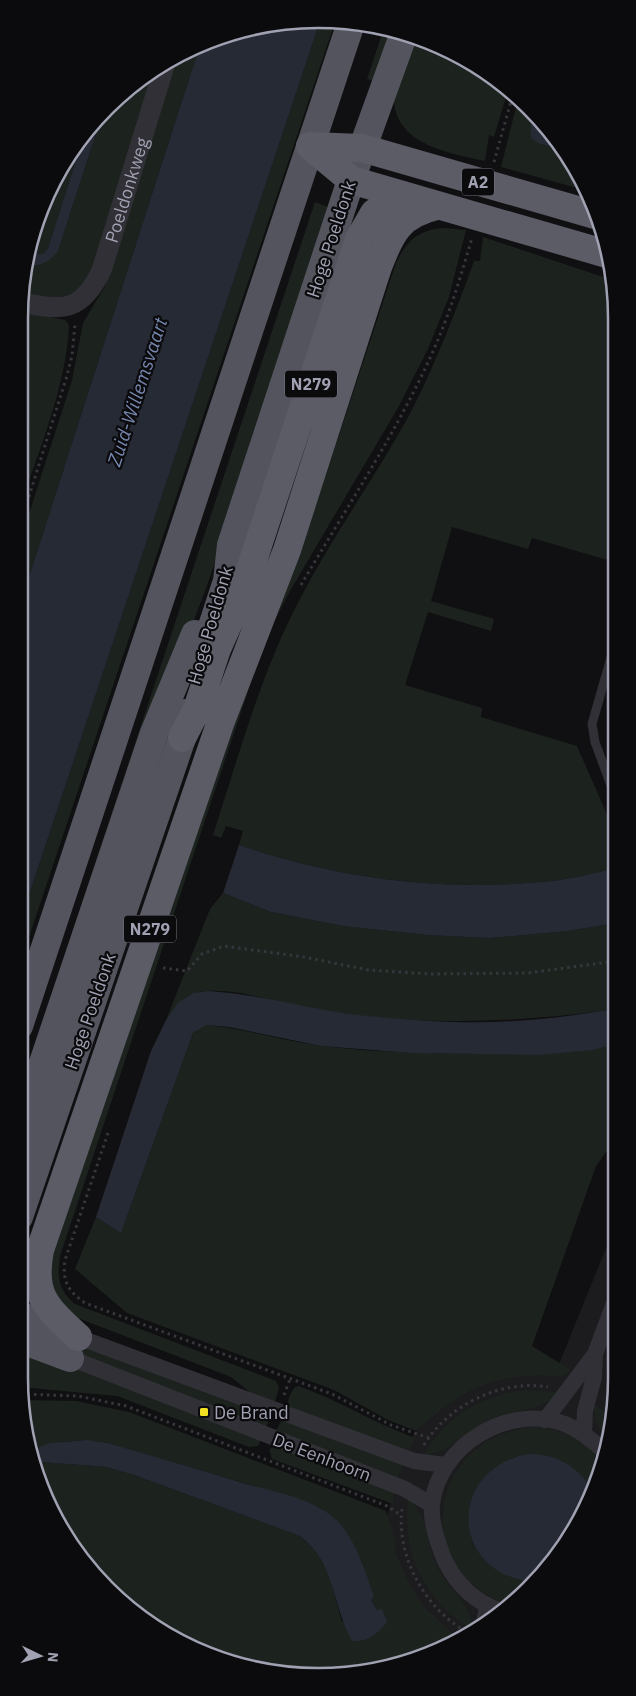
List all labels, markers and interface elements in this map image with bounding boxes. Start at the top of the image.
street label: Poeldonkweg [99,134,153,245]
road number: A2 [462,168,494,196]
street label: Hoge Poeldonk [301,177,361,301]
water label: Zuid-Willemsvaart [101,314,173,470]
road number: N279 [285,370,337,398]
street label: Hoge Poeldonk [182,563,238,687]
road number: N279 [124,916,176,942]
street label: Hoge Poeldonk [59,949,121,1072]
place label: De Brand [214,1401,289,1424]
marker: De Brand [198,1406,210,1418]
street label: De Eenhoorn [269,1428,375,1486]
north arrow [15,1631,65,1681]
text: N [44,1651,62,1663]

